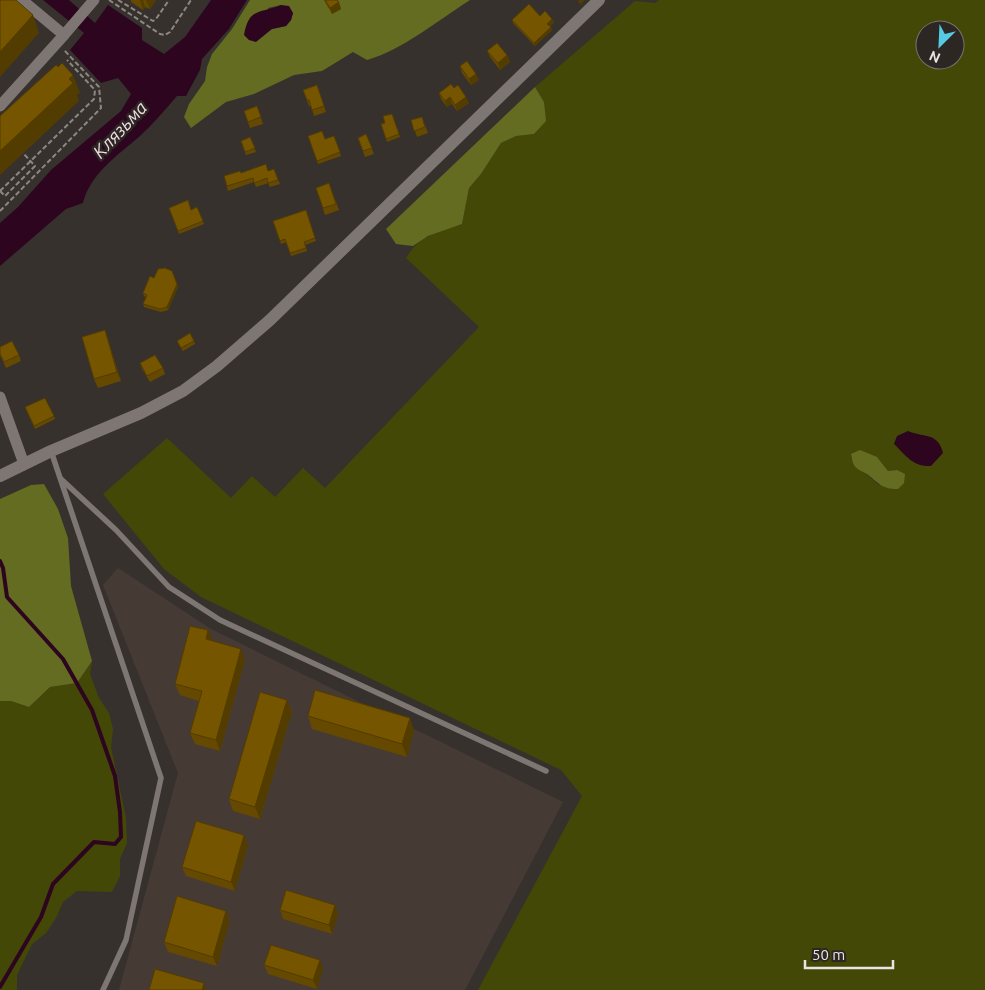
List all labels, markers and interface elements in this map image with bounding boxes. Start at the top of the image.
north arrow [915,20,965,70]
text: N [927,47,943,66]
water label: Клязьма [88,97,150,162]
scale bar [805,938,892,970]
text: 50 m [812,946,845,963]

